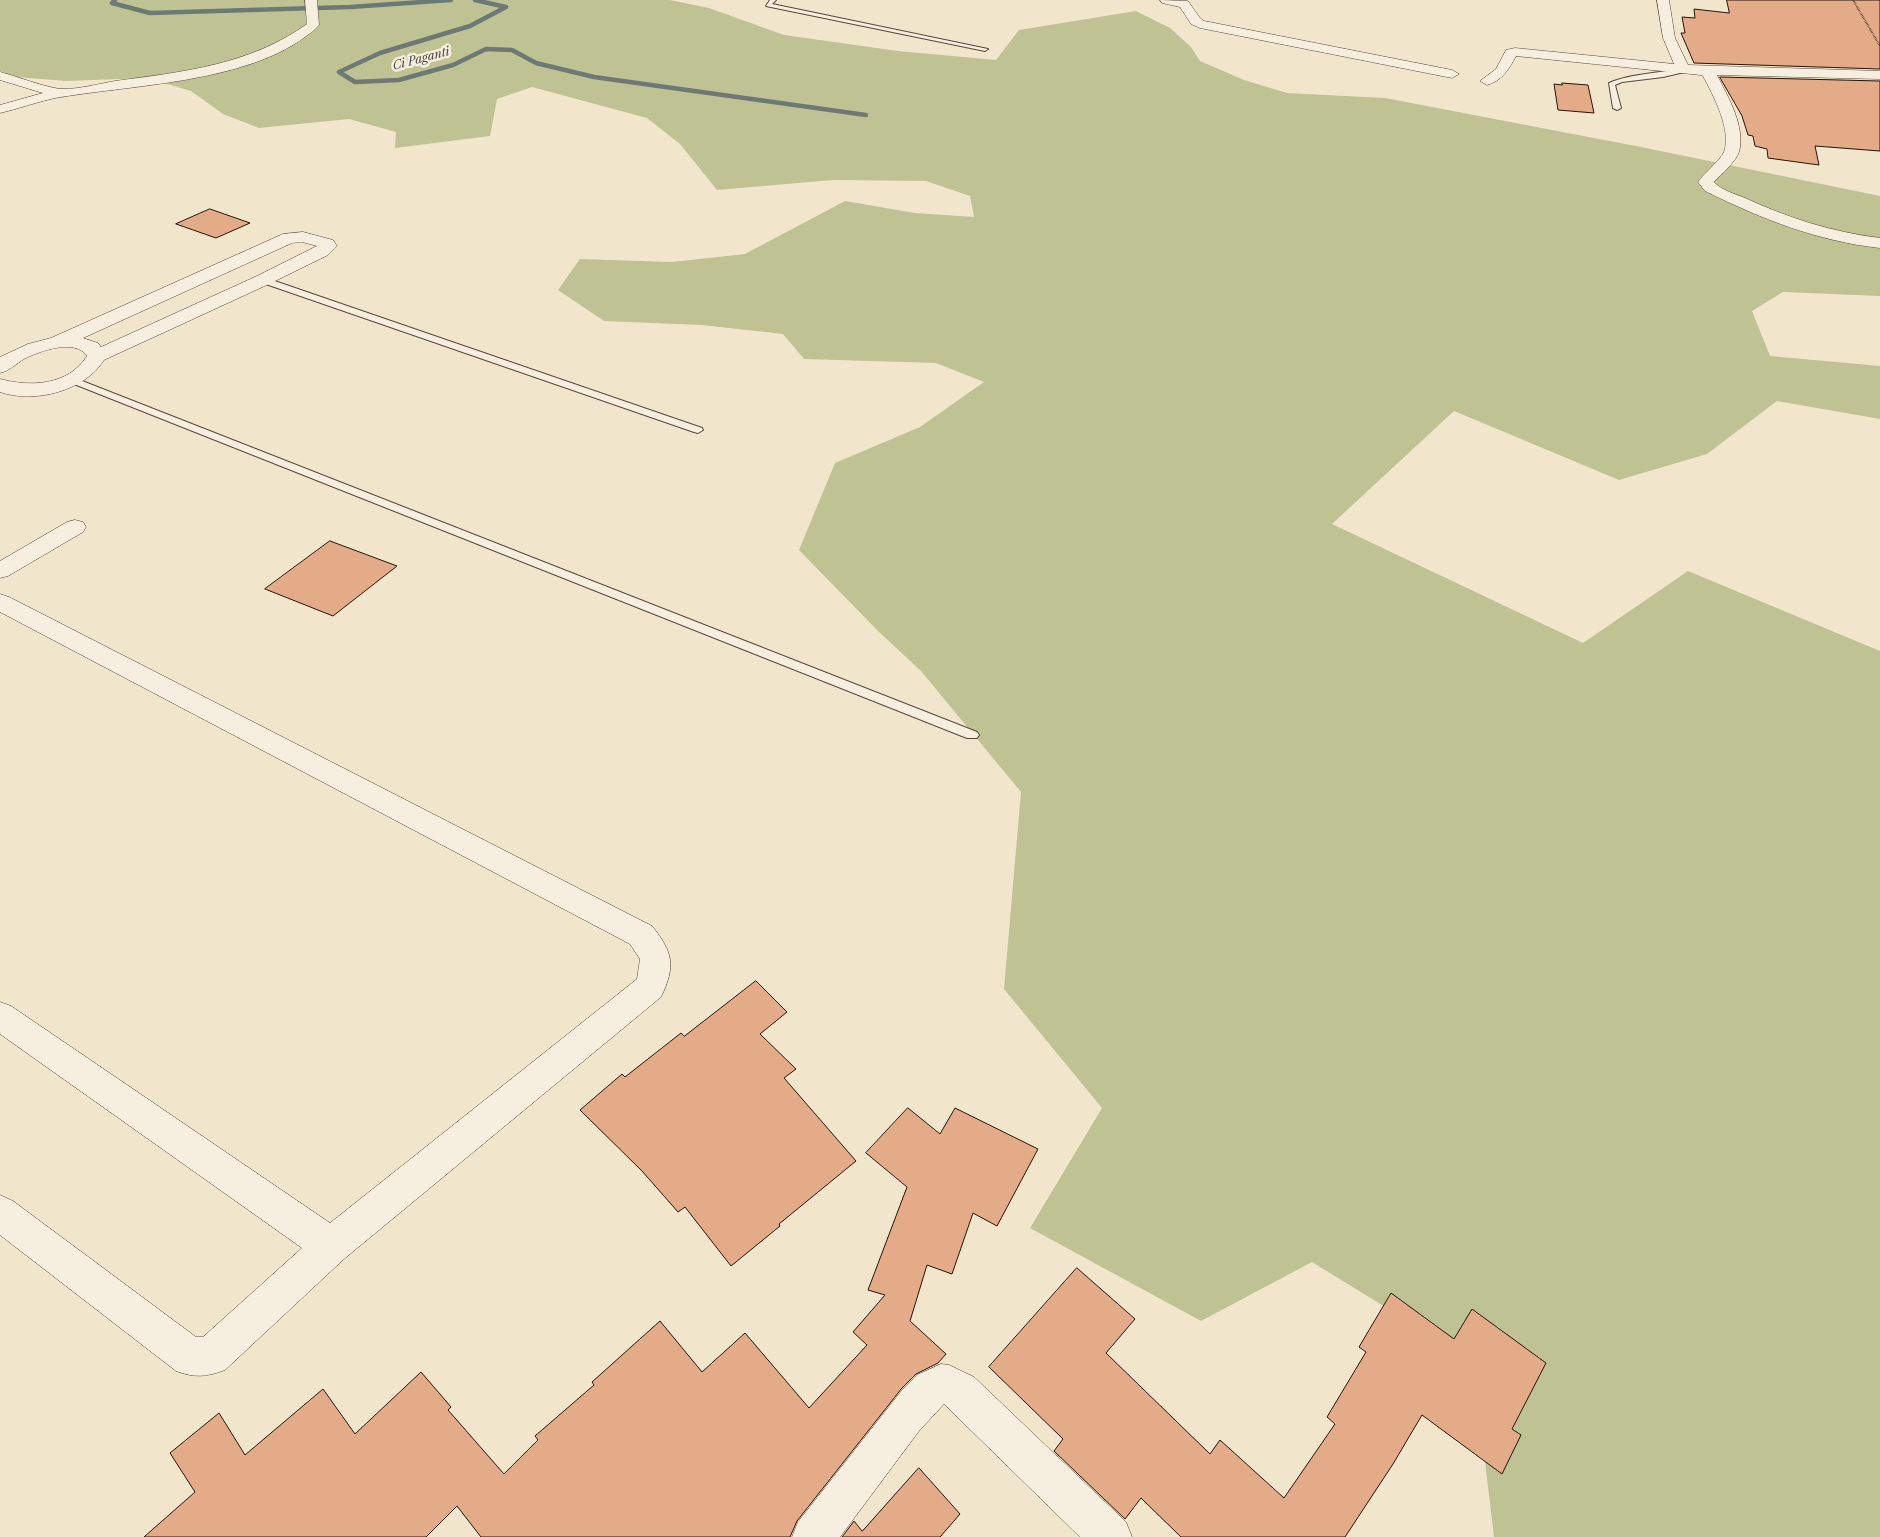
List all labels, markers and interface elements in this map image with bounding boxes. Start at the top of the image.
water label: Ci Paganti [391,45,451,73]

